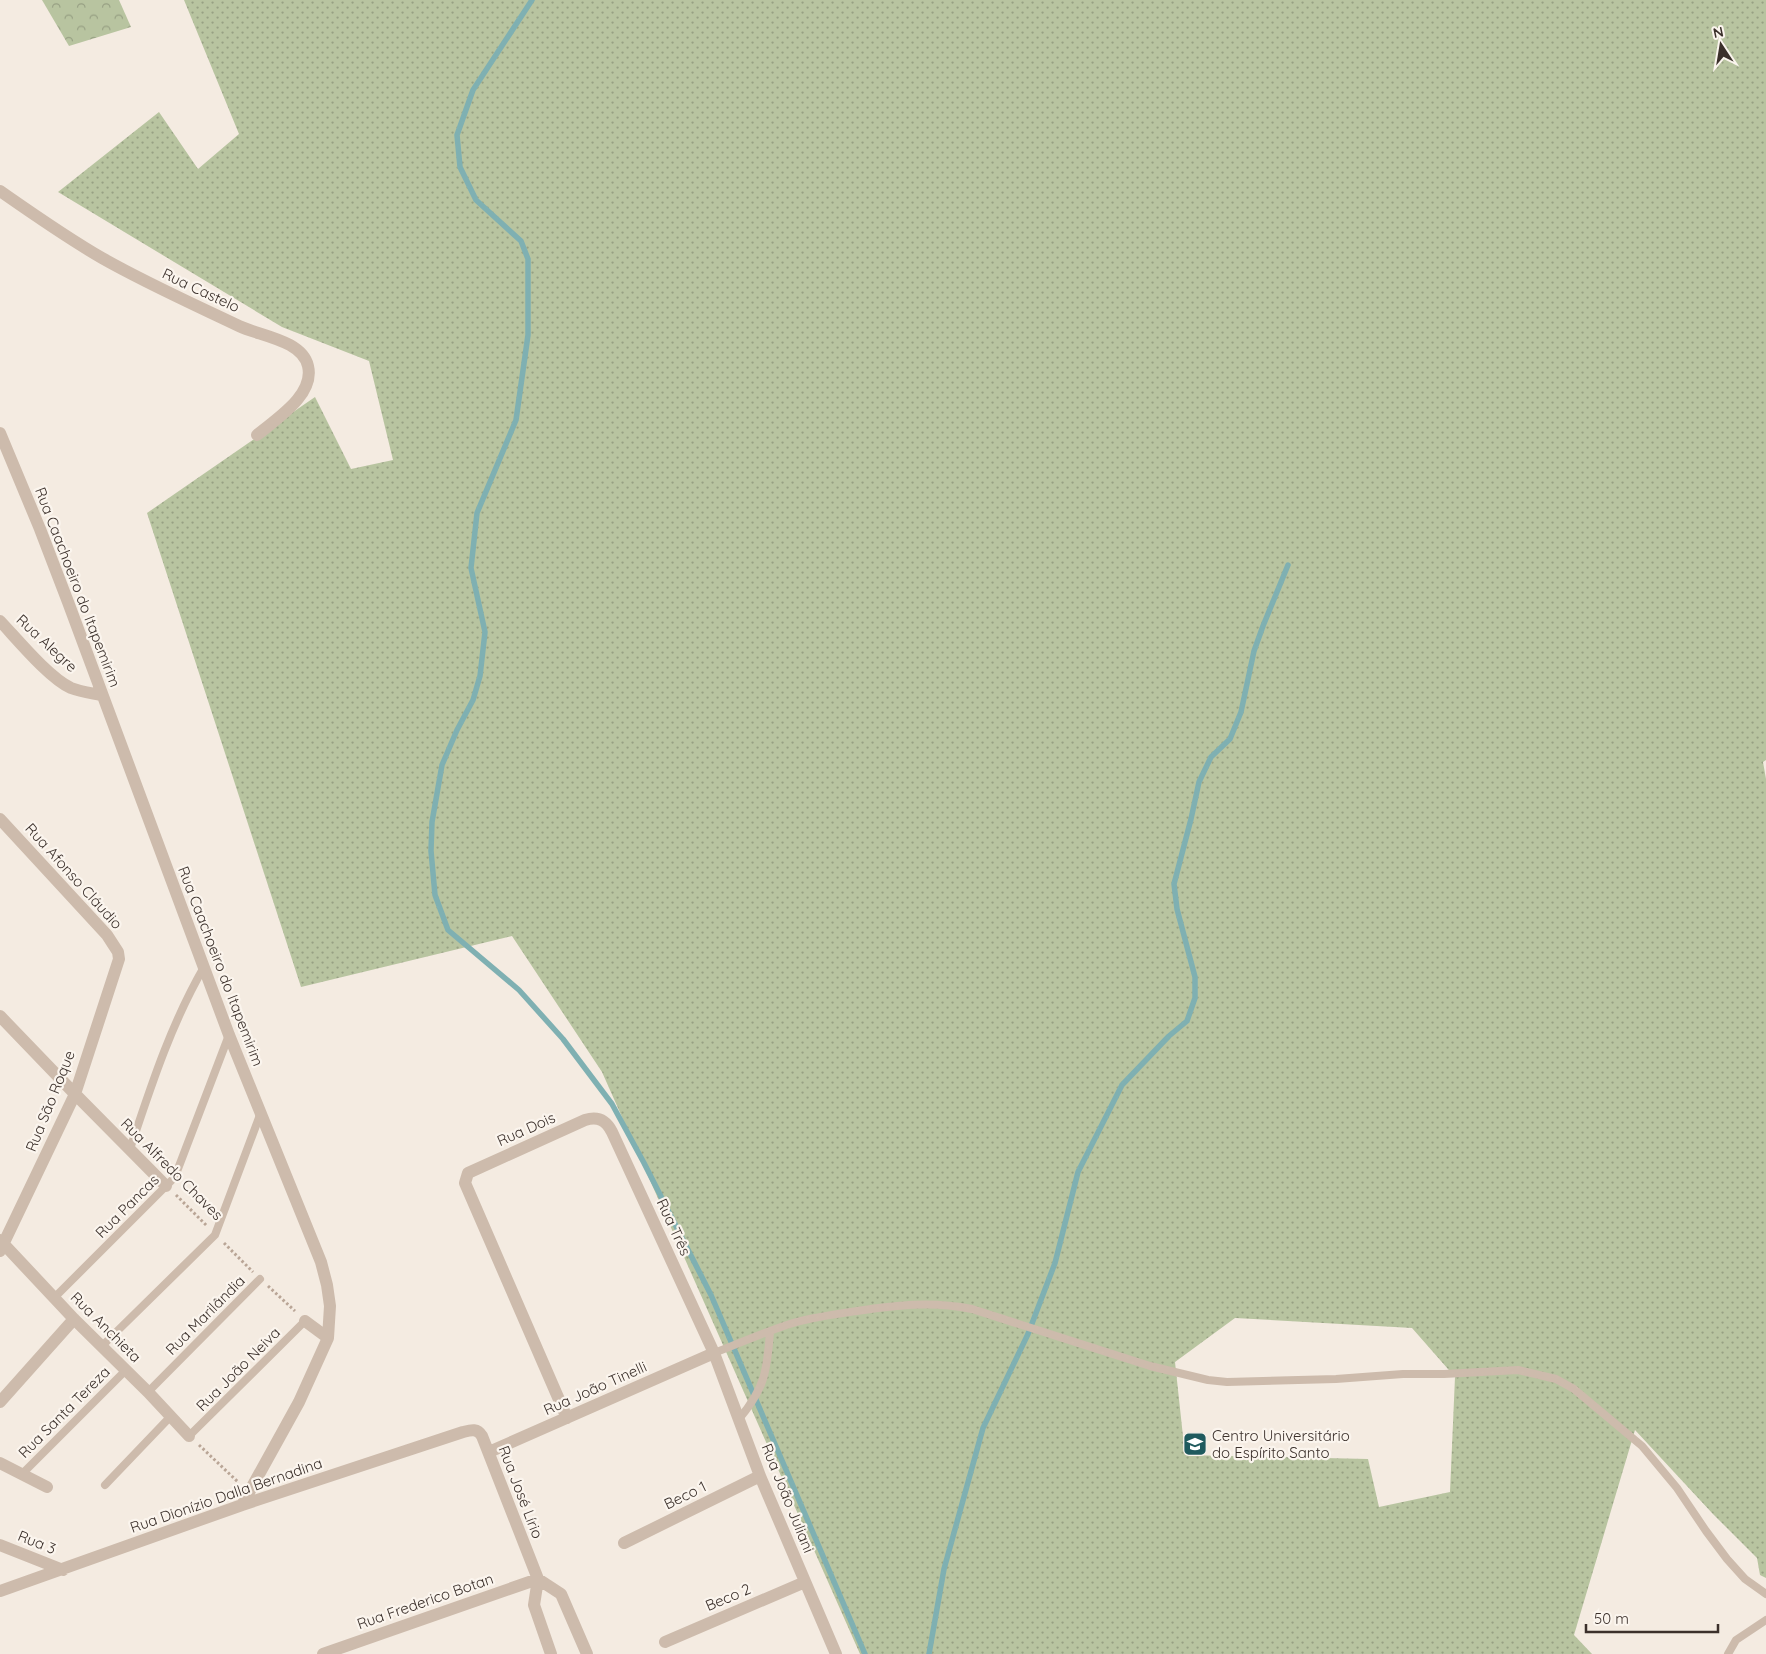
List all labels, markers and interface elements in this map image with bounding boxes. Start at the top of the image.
north arrow [1696,20,1746,70]
text: N [1711,22,1725,42]
street label: Rua Castelo [159,264,243,316]
street label: Rua Caachoeiro do Itapemirim [31,484,125,690]
street label: Rua Alegre [13,610,81,676]
street label: Rua Afonso Cláudio [21,819,127,933]
street label: Rua Caachoeiro do Itapemirim [174,863,268,1069]
street label: Rua São Roque [21,1048,79,1154]
street label: Rua Dois [494,1108,558,1150]
street label: Rua Alfredo Chaves [117,1114,227,1224]
street label: Rua Pancas [91,1170,163,1242]
street label: Rua Três [653,1195,695,1259]
street label: Rua Marilândia [161,1271,249,1359]
street label: Rua Anchieta [67,1288,145,1366]
street label: Rua João Neiva [192,1323,284,1415]
street label: Rua João Tinelli [540,1357,650,1419]
street label: Rua Santa Tereza [14,1362,114,1462]
place label: Centro Universitário do Espírito Santo [1212,1426,1350,1462]
school or university icon: Centro Universitário do Espírito Santo [1182,1431,1208,1457]
street label: Rua João Juliani [757,1441,819,1555]
street label: Rua José Lírio [495,1443,547,1541]
street label: Rua Dionízio Dalla Bernadina [127,1453,325,1537]
street label: Beco 1 [661,1477,709,1513]
street label: Rua 3 [15,1526,59,1558]
street label: Rua Frederico Botan [354,1569,496,1633]
street label: Beco 2 [702,1579,754,1615]
scale bar [1586,1602,1718,1634]
text: 50 m [1594,1609,1629,1628]

